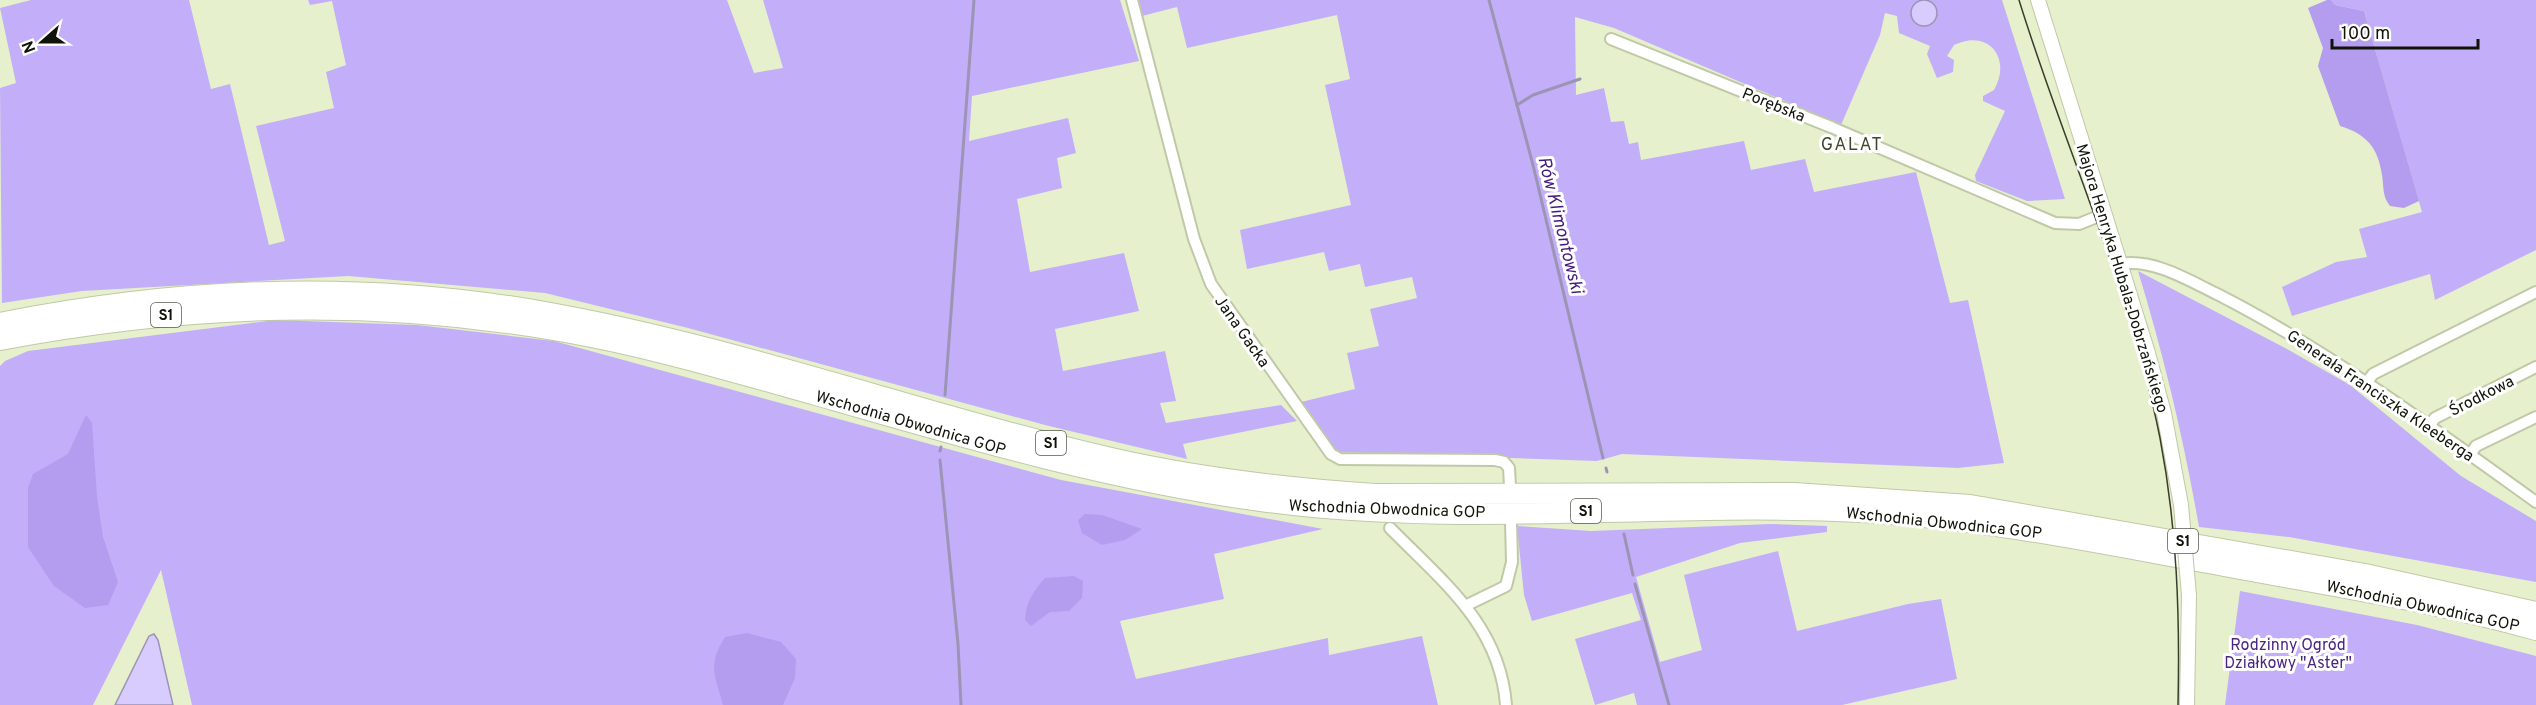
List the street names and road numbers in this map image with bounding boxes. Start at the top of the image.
street label: Porębska [1739,84,1808,128]
street label: Majora Henryka Hubala-Dobrzańskiego [2071,142,2172,416]
street label: Jana Gacka [1209,292,1273,372]
road number: S1 [151,303,181,327]
street label: Generała Franciszka Kleeberga [2282,326,2477,467]
street label: Środkowa [2445,370,2518,422]
street label: Wschodnia Obwodnica GOP [813,387,1008,461]
road number: S1 [1036,431,1066,455]
street label: Wschodnia Obwodnica GOP [1288,497,1486,523]
road number: S1 [1571,499,1601,523]
street label: Wschodnia Obwodnica GOP [1845,504,2043,544]
road number: S1 [2168,529,2198,553]
street label: Wschodnia Obwodnica GOP [2324,577,2521,637]

